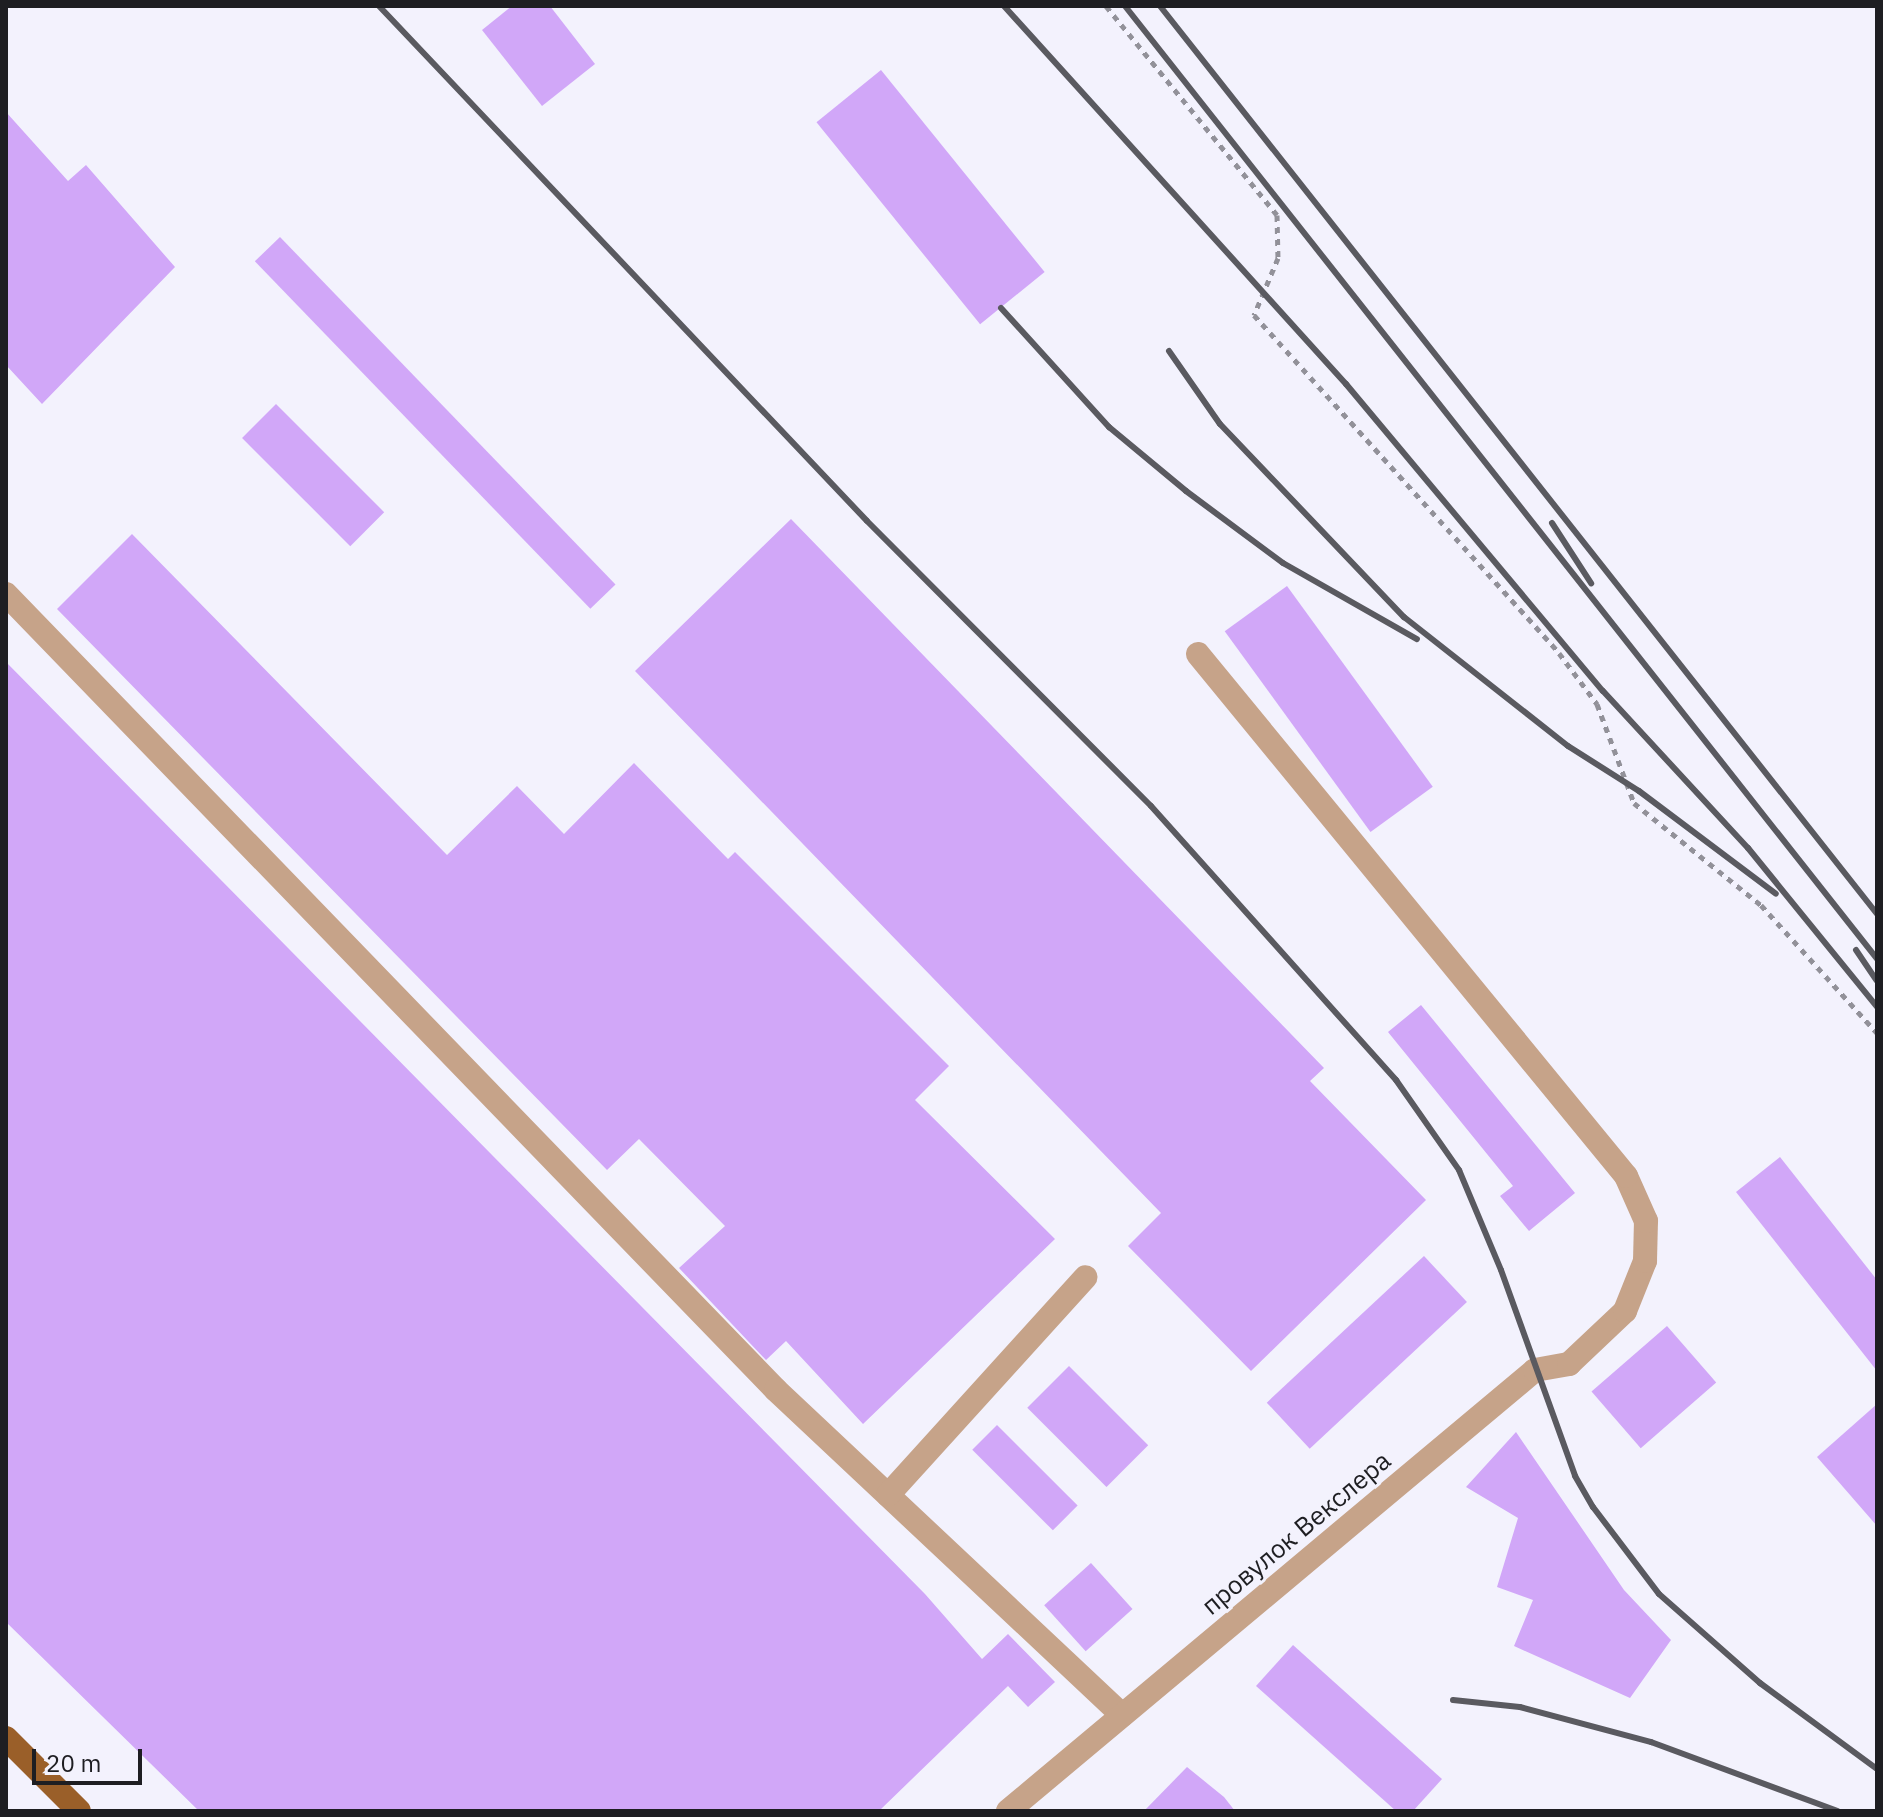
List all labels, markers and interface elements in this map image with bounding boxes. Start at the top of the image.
street label: провулок Векслера [1195,1445,1397,1621]
scale bar [36,1733,146,1783]
text: 20 m [46,1747,101,1779]

